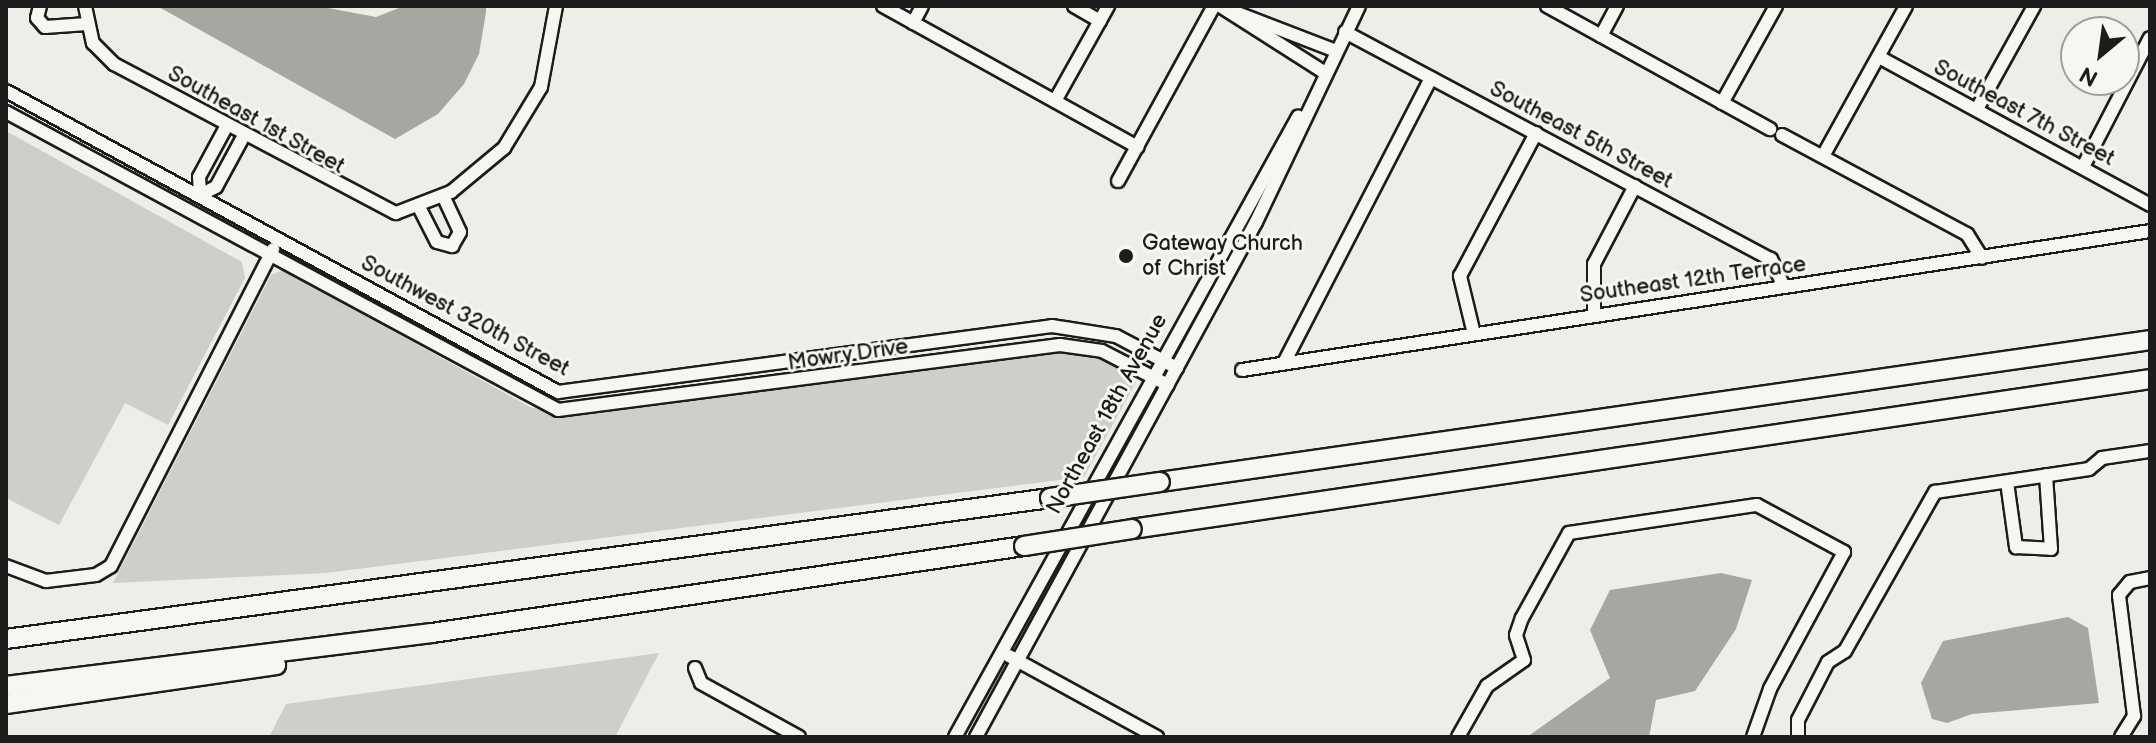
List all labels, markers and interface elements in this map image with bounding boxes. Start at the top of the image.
north arrow [2060,16,2140,96]
street label: Southeast 7th Street [1929,54,2119,172]
street label: Southeast 1st Street [163,60,349,180]
text: N [2075,60,2103,91]
street label: Southeast 5th Street [1485,76,1677,194]
place label: Gateway Church of Christ [1142,230,1304,282]
marker: Gateway Church of Christ [1117,247,1135,265]
street label: Southwest 320th Street [356,250,574,382]
street label: Southeast 12th Terrace [1578,251,1808,309]
street label: Northeast 18th Avenue [1041,309,1173,519]
street label: Mowry Drive [785,333,911,377]

